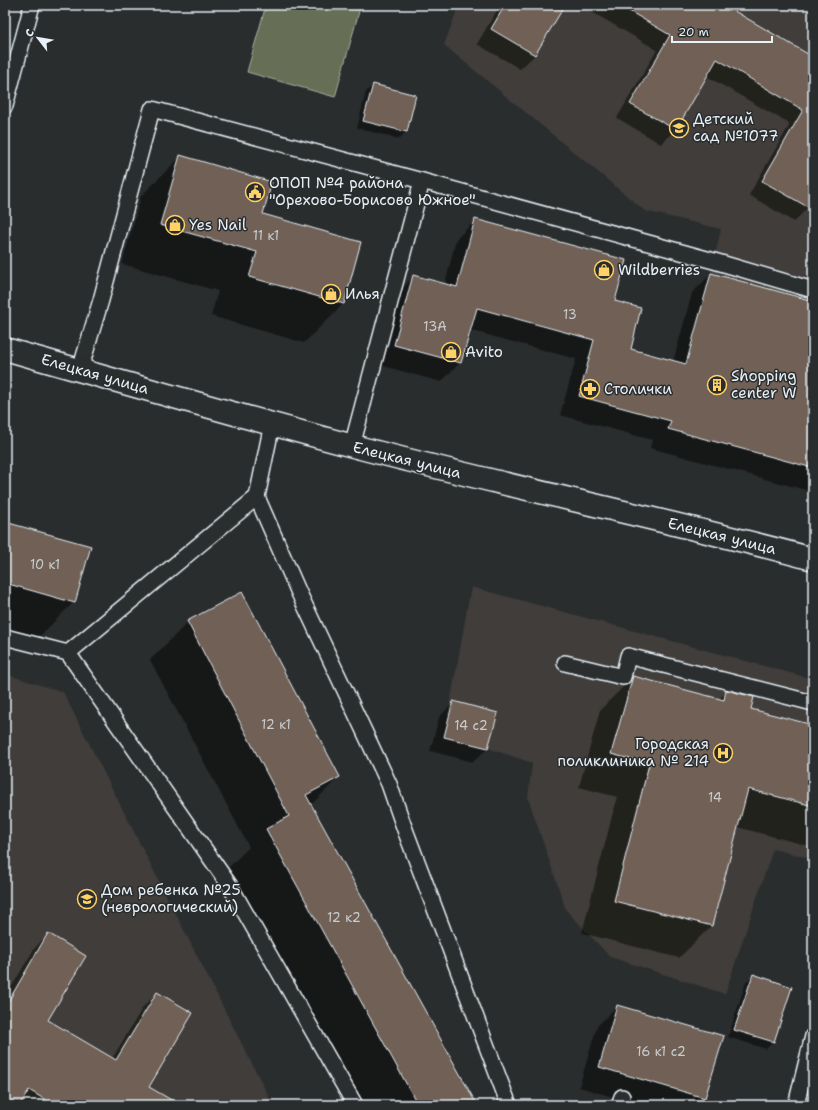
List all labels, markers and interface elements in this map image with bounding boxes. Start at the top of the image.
north arrow [18,18,58,58]
scale bar [672,18,772,44]
text: 20 m [678,24,709,40]
text: С [22,26,38,40]
place label: Детский сад №1077 [693,109,778,146]
school or university icon: Детский сад №1077 [668,117,690,139]
place label: ОПОП №4 района "Орехово-Борисово Южное" [269,173,476,210]
public building icon: ОПОП №4 района "Орехово-Борисово Южное" [244,181,266,203]
shop icon: Yes Nail [164,214,186,236]
place label: Yes Nail [189,215,247,235]
house number: 11 к1 [253,227,279,244]
shop icon: Wildberries [593,259,615,281]
place label: Wildberries [618,260,700,280]
shop icon: Илья [320,283,342,305]
place label: Илья [345,284,380,304]
house number: 13 [563,306,577,323]
house number: 13А [423,318,447,335]
shop icon: Avito [440,341,462,363]
place label: Avito [465,342,503,362]
street label: Елецкая улица [39,349,152,399]
place label: Shopping center W [731,366,797,403]
building icon: Shopping center W [706,374,728,396]
pharmacy icon: Столички [579,378,601,400]
place label: Столички [604,379,672,399]
street label: Елецкая улица [351,437,464,483]
street label: Елецкая улица [666,513,779,559]
house number: 10 к1 [30,556,60,573]
house number: 12 к1 [261,716,291,733]
house number: 14 c2 [454,717,488,734]
place label: Городская поликлиника № 214 [557,734,709,771]
hospital icon: Городская поликлиника № 214 [712,742,734,764]
house number: 14 [708,789,722,806]
place label: Дом ребенка №25 (неврологический) [101,880,241,917]
school or university icon: Дом ребенка №25 (неврологический) [76,888,98,910]
house number: 12 к2 [327,909,361,926]
house number: 16 к1 с2 [636,1043,686,1060]

